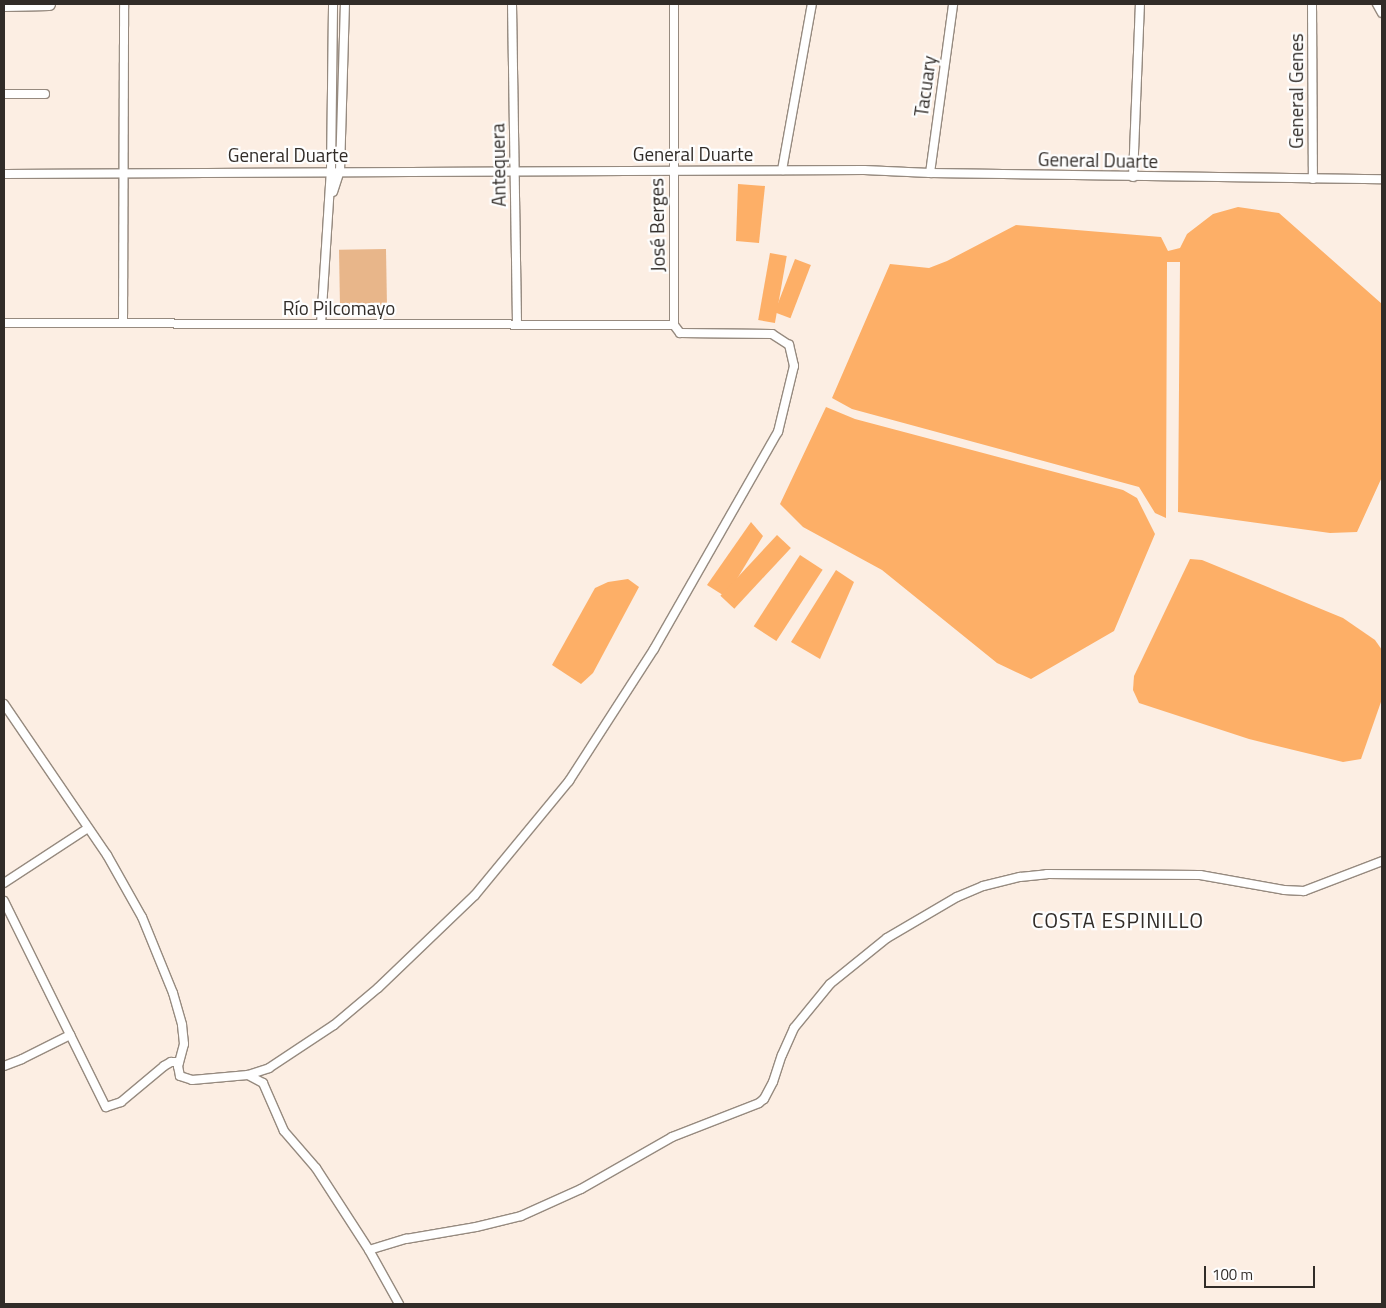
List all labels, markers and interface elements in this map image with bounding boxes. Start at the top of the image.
street label: General Genes [1285,33,1307,149]
street label: Tacuary [909,54,941,118]
street label: Antequera [486,123,510,207]
street label: General Duarte [633,143,753,165]
street label: General Duarte [228,144,348,166]
street label: General Duarte [1038,148,1158,172]
street label: José Berges [645,178,669,272]
street label: Río Pilcomayo [283,297,395,319]
district label: COSTA ESPINILLO [1030,907,1206,933]
scale bar [1206,1256,1317,1288]
text: 100 m [1212,1263,1253,1286]

